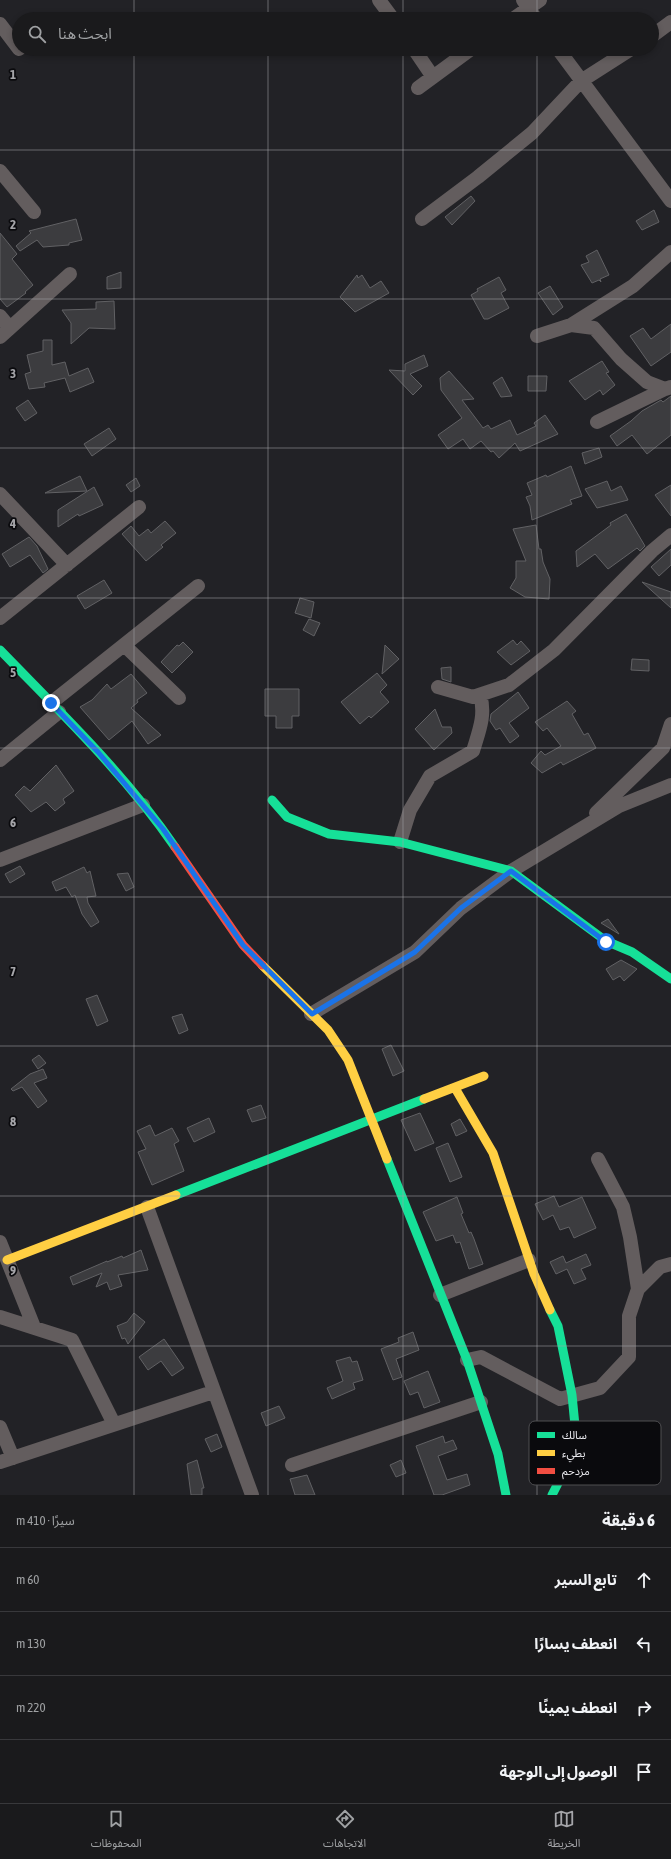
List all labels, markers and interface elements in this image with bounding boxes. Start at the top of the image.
search box [12,12,659,56]
icon: search [26,23,48,45]
text: ابحث هنا [58,25,112,42]
text: 1 [10,67,16,82]
text: 2 [10,217,16,232]
text: 3 [10,366,16,381]
text: 4 [9,516,16,531]
text: 5 [10,665,16,680]
route end [42,694,60,712]
text: 6 [10,815,16,830]
route start [597,933,615,951]
text: 7 [10,964,16,979]
text: 8 [10,1114,16,1129]
text: 9 [10,1263,16,1278]
legend [529,1421,661,1485]
text: سالك [562,1429,587,1441]
text: بطيء [562,1447,585,1463]
text: مزدحم [562,1465,590,1480]
text: 6 دقيقة [602,1510,655,1530]
text: سيرًا · 410 m [16,1513,75,1528]
icon: ahead [633,1569,655,1591]
text: تابع السير [555,1571,617,1588]
text: 60 m [16,1572,39,1587]
icon: left [633,1633,655,1655]
text: انعطف يسارًا [534,1635,617,1652]
text: 130 m [16,1636,46,1651]
icon: right [633,1697,655,1719]
text: انعطف يمينًا [538,1699,617,1716]
text: 220 m [16,1700,46,1715]
icon: arrive [633,1761,655,1783]
text: الوصول إلى الوجهة [500,1763,617,1780]
tab: المحفوظات [91,1808,142,1855]
tab: الاتجاهات [323,1808,366,1855]
tab: الخريطة [547,1808,580,1855]

